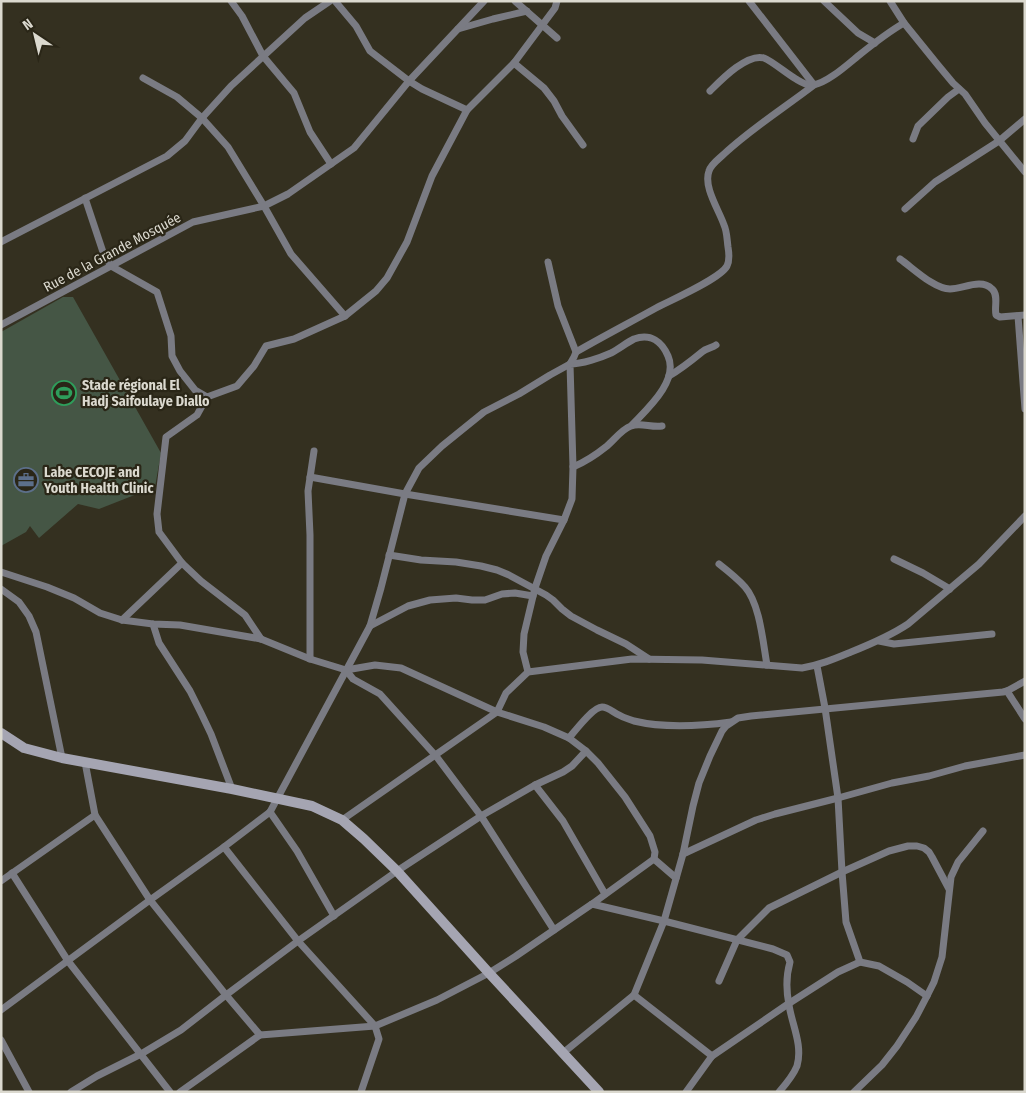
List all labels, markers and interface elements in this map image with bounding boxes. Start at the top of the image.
north arrow [10,10,60,60]
text: N [20,15,36,34]
street label: Rue de la Grande Mosquée [41,209,184,296]
place label: Stade régional El Hadj Saifoulaye Diallo [82,377,210,410]
sports icon: Stade régional El Hadj Saifoulaye Diallo [51,380,77,406]
place label: Labe CECOJE and Youth Health Clinic [43,464,154,497]
office icon: Labe CECOJE and Youth Health Clinic [13,467,39,493]

